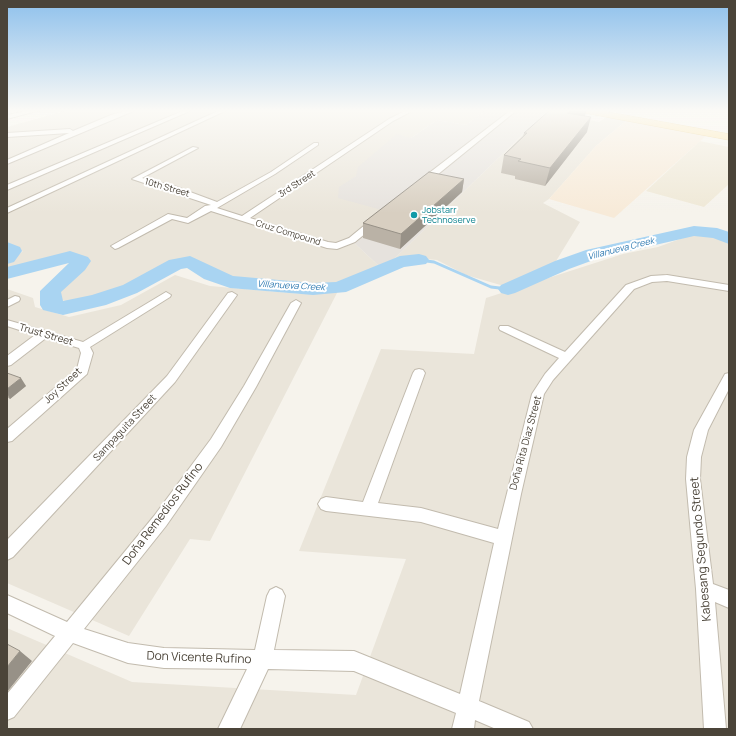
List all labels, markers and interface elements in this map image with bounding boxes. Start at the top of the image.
street label: 3rd Street [277,168,317,200]
street label: 10th Street [143,176,191,200]
place label: Jobstarr Technoserve [422,205,476,226]
marker: Jobstarr Technoserve [409,210,419,220]
street label: Cruz Compound [254,218,322,248]
water label: Villanueva Creek [587,236,655,262]
water label: Villanueva Creek [257,279,325,293]
street label: Trust Street [18,322,74,348]
street label: Joy Street [42,366,84,406]
street label: Sampaguita Street [91,392,159,464]
street label: Doña Rita Diaz Street [508,394,544,492]
street label: Doña Remedios Rufino [120,460,206,568]
street label: Kabesang Segundo Street [688,476,714,622]
street label: Don Vicente Rufino [146,649,252,667]

